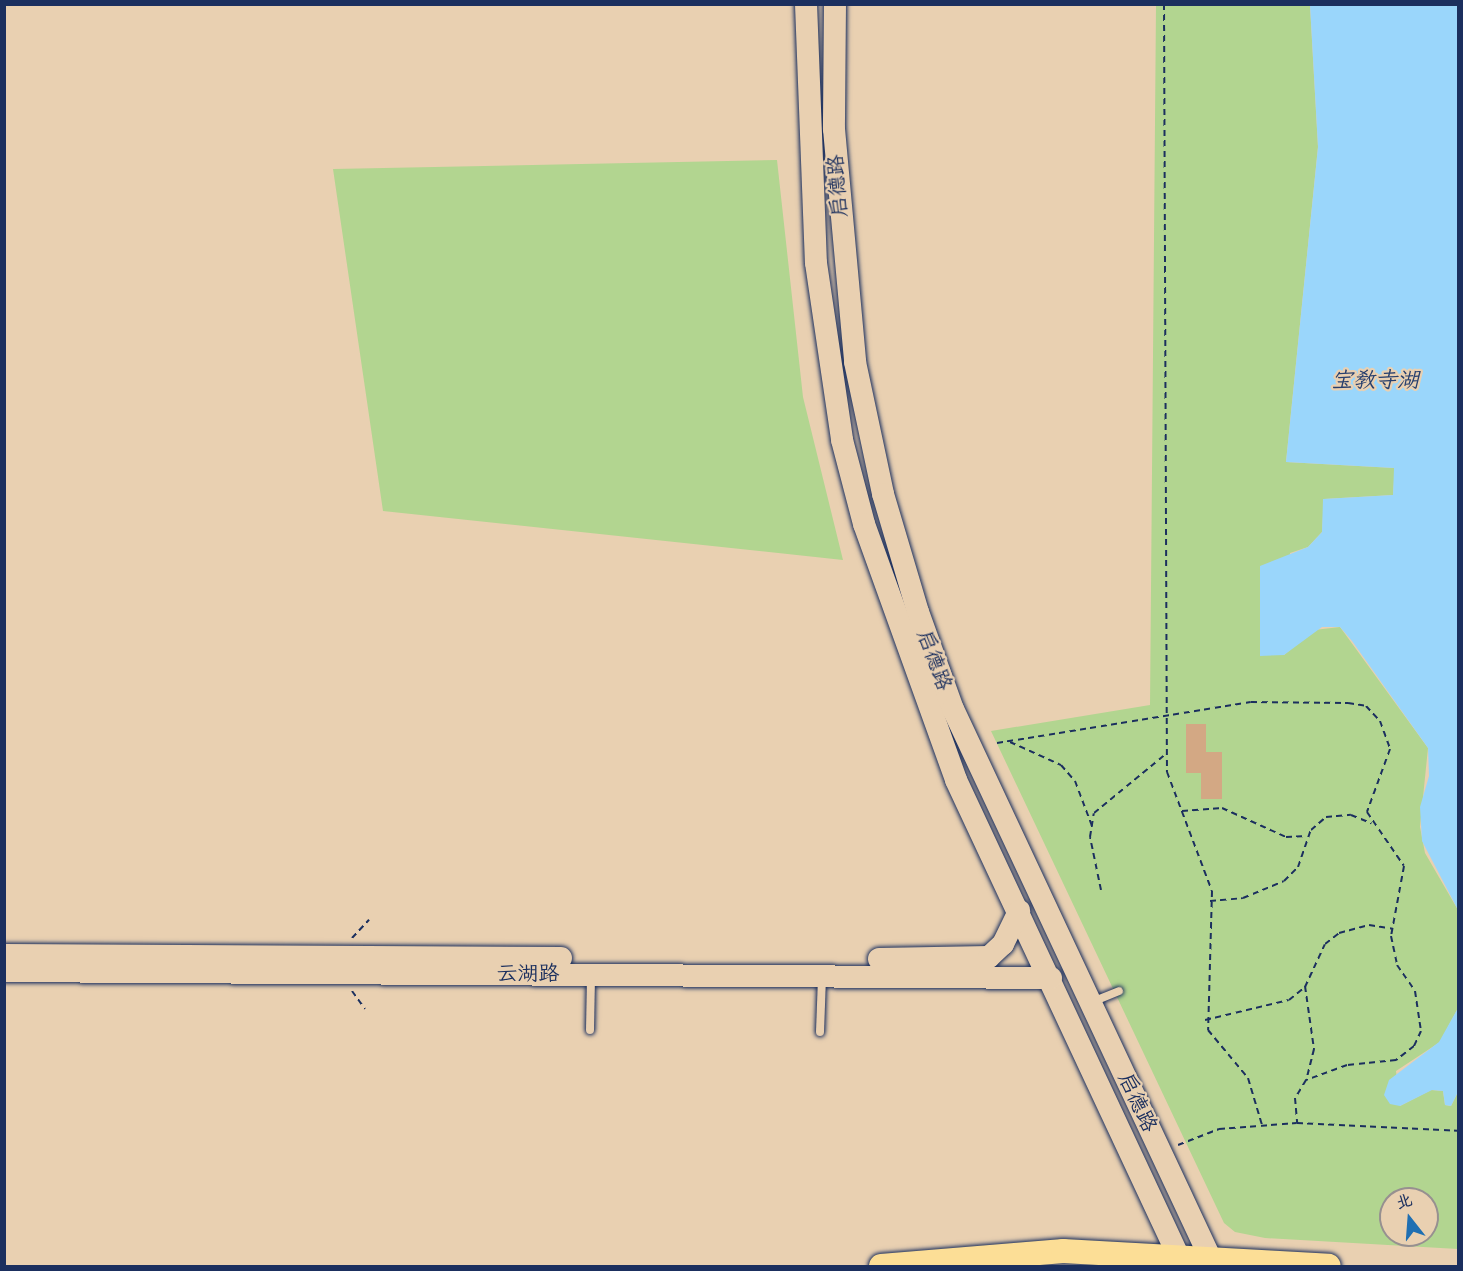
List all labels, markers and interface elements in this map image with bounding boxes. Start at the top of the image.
street label: 启德路 [822,154,852,218]
water label: 宝教寺湖 [1331,368,1419,394]
street label: 启德路 [912,626,958,694]
street label: 云湖路 [497,960,559,986]
street label: 启德路 [1113,1068,1163,1136]
north arrow [1379,1187,1439,1247]
text: 北 [1394,1191,1415,1213]

